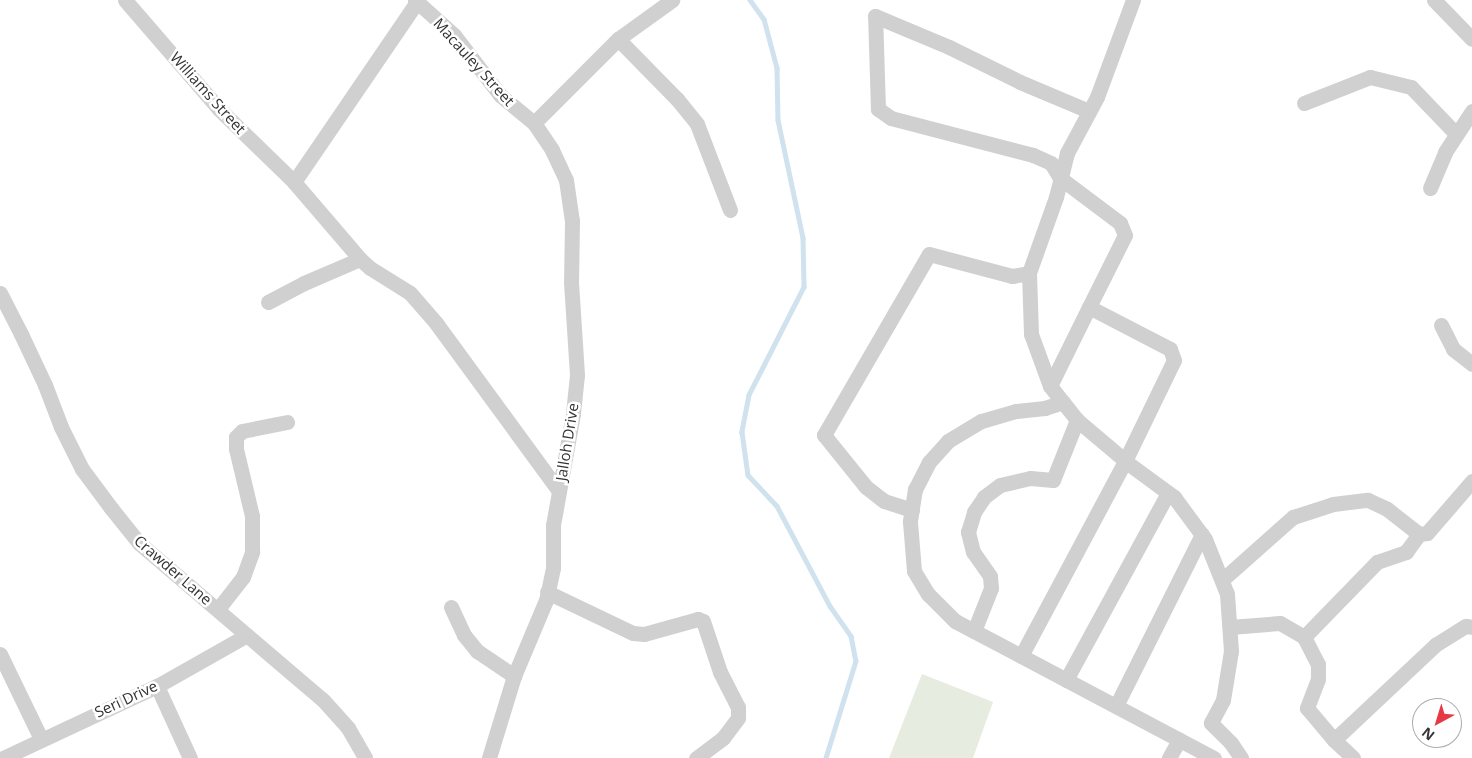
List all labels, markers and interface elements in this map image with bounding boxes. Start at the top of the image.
street label: Macauley Street [430,14,518,110]
street label: Williams Street [166,48,250,138]
street label: Jalloh Drive [552,402,582,482]
street label: Crawder Lane [131,531,215,609]
street label: Seri Drive [92,677,160,721]
north arrow [1412,698,1462,748]
text: N [1417,723,1438,745]

